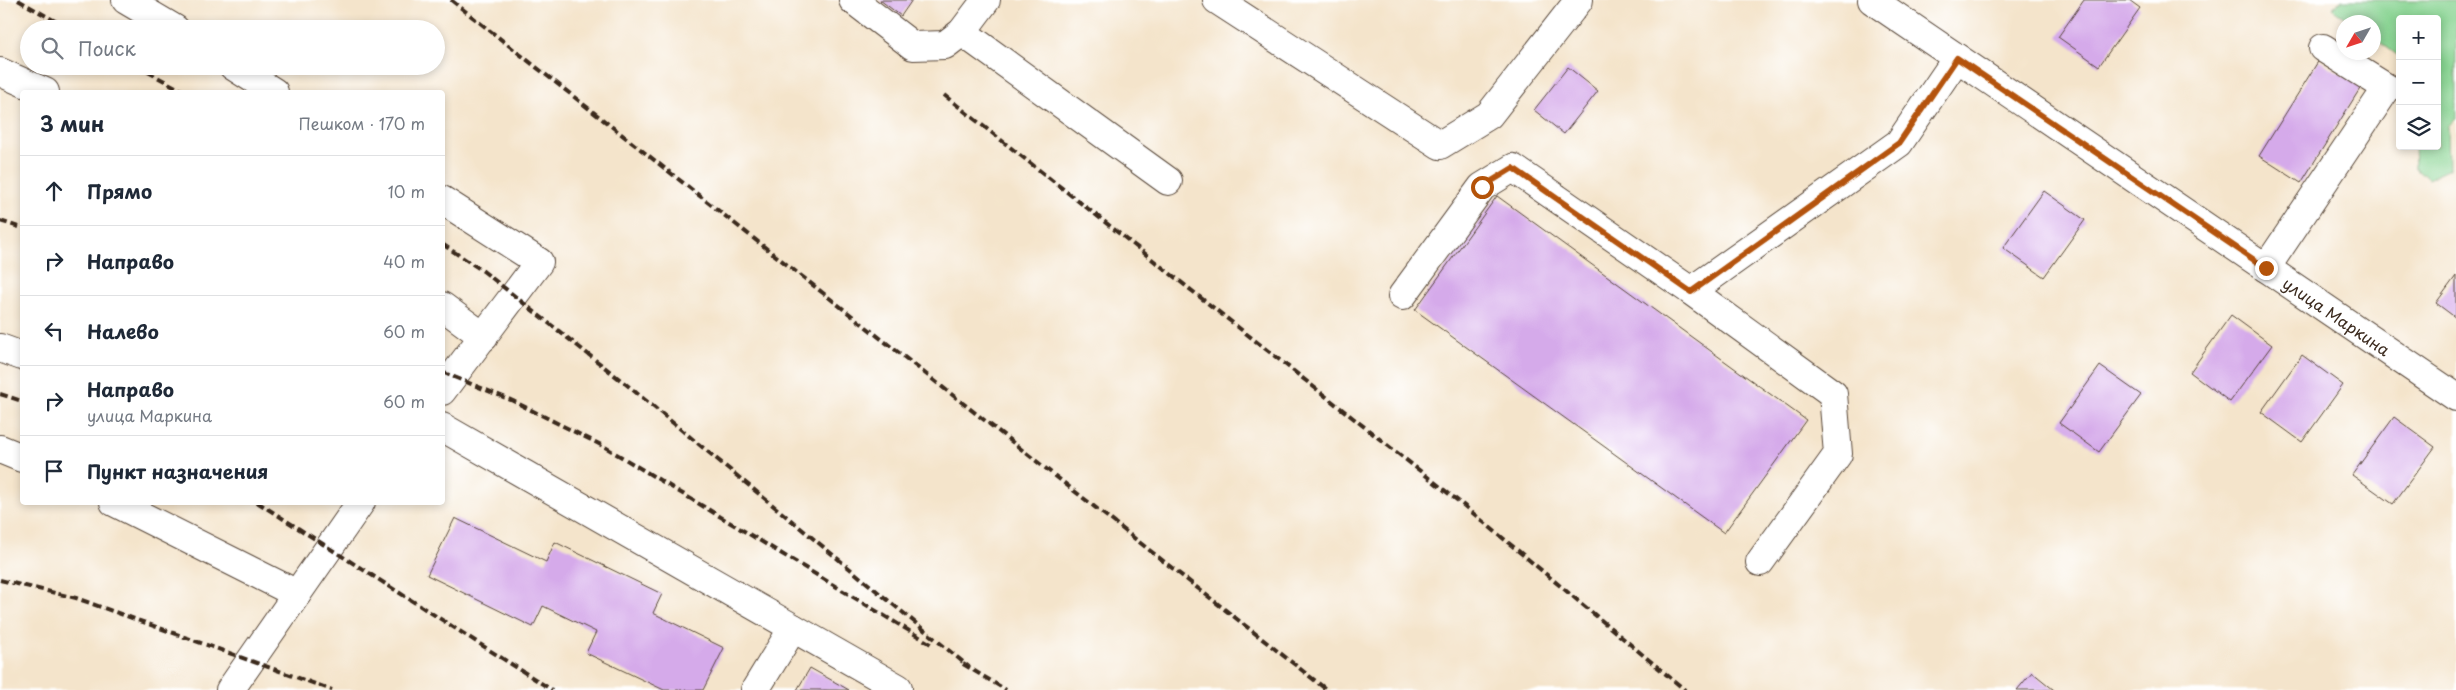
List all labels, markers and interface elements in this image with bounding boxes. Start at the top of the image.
north arrow [2336,15,2381,60]
map controls [2396,15,2441,150]
button: + [2396,15,2441,60]
search box [20,20,445,75]
icon: search [38,34,66,62]
text: Поиск [78,34,136,62]
button: − [2396,60,2441,105]
button: layers [2396,105,2441,150]
text: 3 мин [40,107,104,139]
text: Пешком · 170 m [298,111,425,135]
route start [1471,176,1494,199]
icon: ahead [40,177,68,205]
text: Прямо [87,177,152,205]
text: 10 m [388,179,425,203]
icon: right [40,247,68,275]
text: Направо [87,247,174,275]
text: 40 m [383,249,425,273]
route end [2255,257,2278,280]
street label: улица Маркина [2278,271,2395,361]
icon: left [40,317,68,345]
text: Налево [87,317,159,345]
text: 60 m [383,319,425,343]
text: Направо [87,375,174,403]
icon: right [40,387,68,415]
text: 60 m [383,389,425,413]
text: улица Маркина [87,403,212,427]
icon: arrive [40,457,68,485]
text: Пункт назначения [87,457,268,485]

